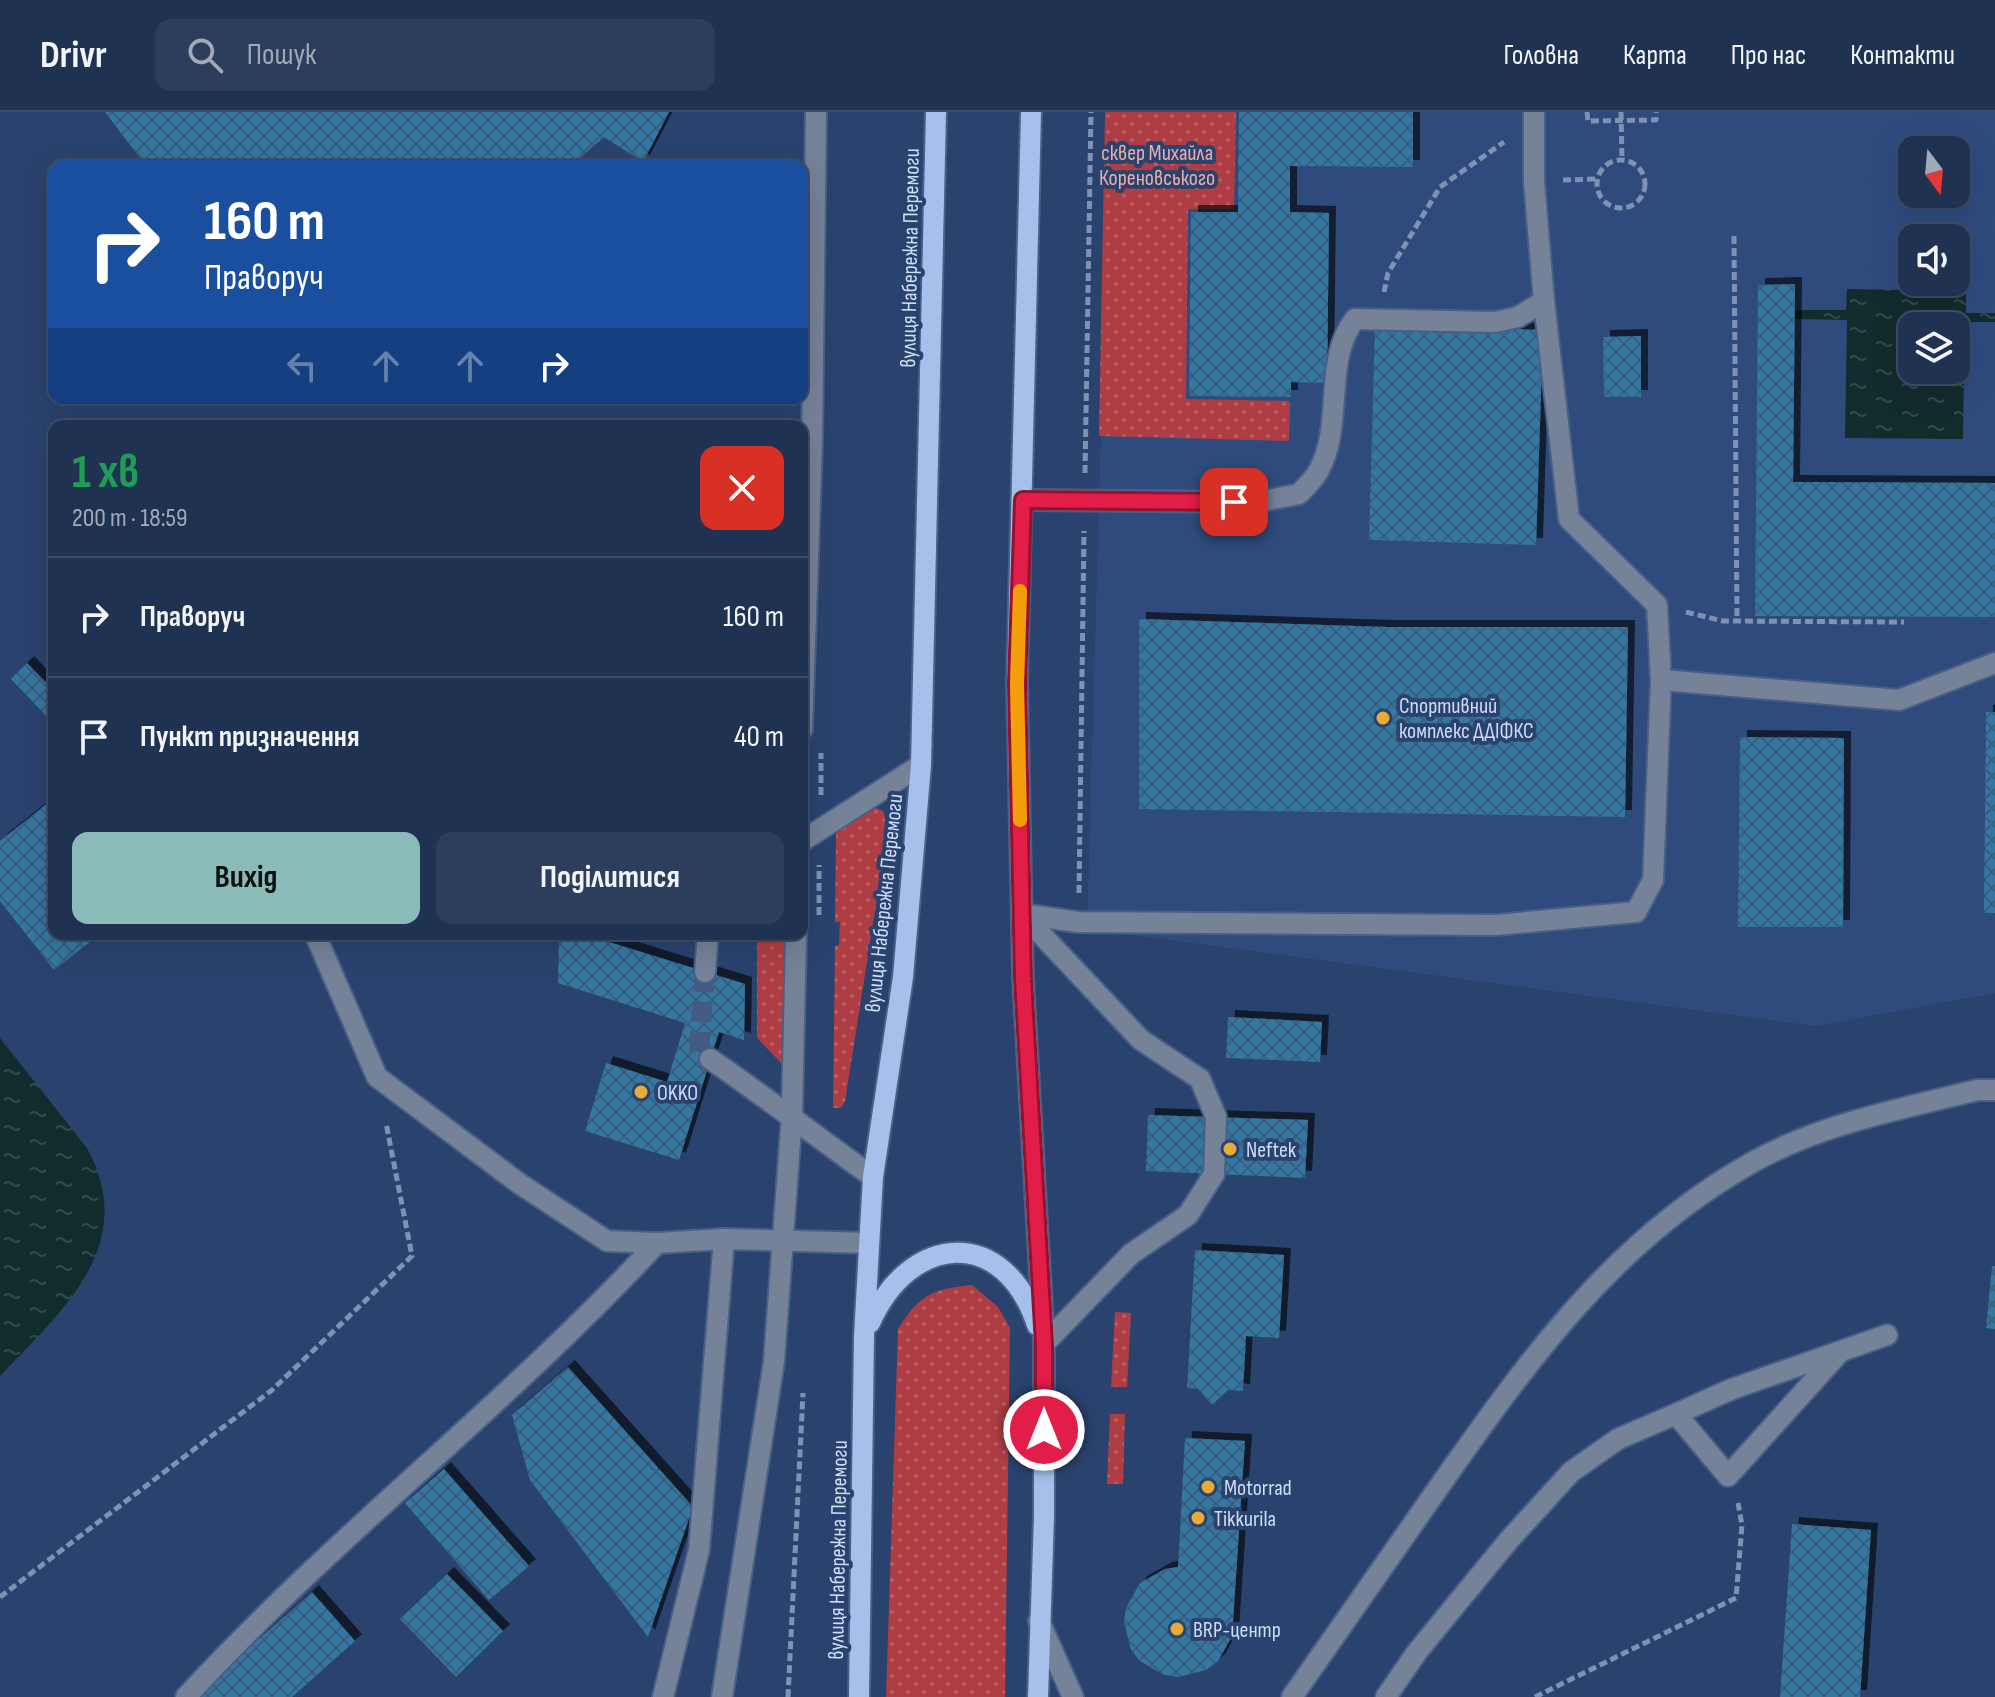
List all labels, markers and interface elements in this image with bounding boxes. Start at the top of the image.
search box [155,19,715,91]
text: Drivr [40,33,107,78]
icon: search [183,33,227,77]
text: Пошук [247,37,316,73]
text: Головна [1503,39,1579,72]
text: Карта [1623,39,1687,72]
text: Про нас [1731,39,1806,72]
text: Контакти [1850,39,1955,72]
north arrow [1898,136,1970,208]
map controls [1898,136,1970,384]
park label: сквер Михайла Кореновського [1099,140,1215,192]
street label: вулиця Набережна Перемоги [895,148,926,368]
text: 160 m [204,189,325,256]
icon: right [72,192,176,296]
button: sound [1898,224,1970,296]
text: Праворуч [204,257,324,300]
button: layers [1898,312,1970,384]
icon: left [280,344,324,388]
icon: ahead [364,344,408,388]
icon: ahead [448,344,492,388]
icon: right [532,344,576,388]
text: 1 хв [72,444,139,501]
button: close [700,446,784,530]
pin [1200,468,1268,536]
icon: arrive [1212,480,1256,524]
text: 200 m · 18:59 [72,503,188,534]
icon: right [72,595,116,639]
text: Праворуч [140,599,245,635]
text: 160 m [723,599,784,635]
place label: Спортивний комплекс ДДІФКС [1399,693,1534,745]
marker: Спортивний комплекс ДДІФКС [1374,709,1392,727]
icon: arrive [72,715,116,759]
text: Пункт призначення [140,719,360,755]
text: 40 m [734,719,784,755]
street label: вулиця Набережна Перемоги [860,793,909,1014]
button: Вихід [72,832,420,924]
button: Поділитися [436,832,784,924]
place label: OKKO [657,1080,698,1107]
marker: OKKO [632,1083,650,1101]
place label: Neftek [1246,1137,1297,1164]
marker: Neftek [1221,1140,1239,1158]
position arrow [1002,1388,1086,1472]
street label: вулиця Набережна Перемоги [823,1440,854,1660]
place label: Motorrad [1224,1475,1292,1502]
marker: Motorrad [1199,1478,1217,1496]
place label: Tikkurila [1214,1506,1276,1533]
marker: Tikkurila [1189,1509,1207,1527]
place label: BRP-центр [1193,1617,1281,1644]
marker: BRP-центр [1168,1620,1186,1638]

